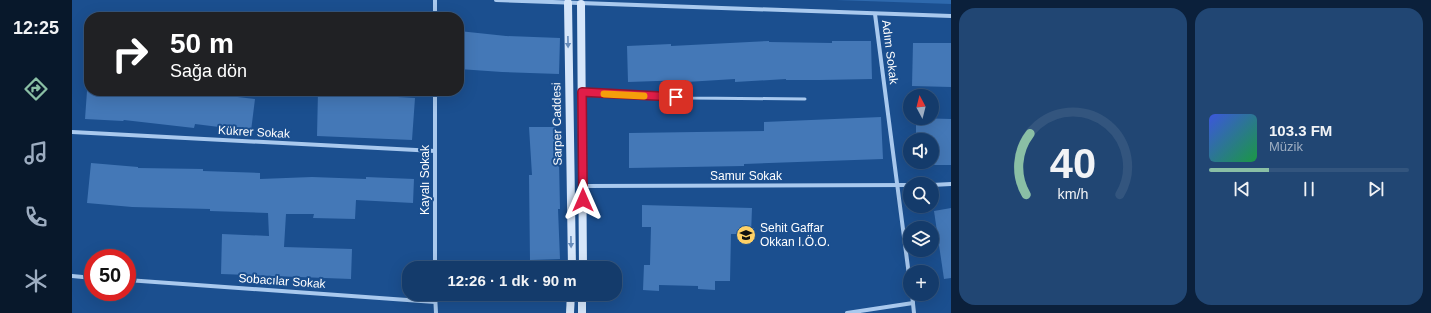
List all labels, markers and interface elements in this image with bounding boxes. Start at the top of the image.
text: 12:25 [13,18,59,38]
street label: Adım Sokak [879,19,901,86]
icon: right [104,28,156,80]
text: 50 m [170,28,234,59]
one-way arrow [565,36,571,49]
text: Sağa dön [170,61,247,81]
icon: directions [22,75,50,103]
pin [659,80,693,114]
street label: Sarper Caddesi [549,82,565,166]
icon: arrive [665,86,687,108]
north arrow [903,89,939,125]
map controls [903,89,939,301]
text: 103.3 FM [1269,122,1332,139]
street label: Kükrer Sokak [218,123,291,141]
button: sound [903,133,939,169]
icon: music [22,139,50,167]
text: 40 [1050,139,1096,186]
text: Müzik [1269,139,1303,154]
street label: Kayalı Sokak [418,144,432,215]
street label: Samur Sokak [710,169,783,183]
button: search [903,177,939,213]
icon: previous [1231,178,1253,200]
icon: pause [1298,178,1320,200]
icon: next [1365,178,1387,200]
position arrow [562,179,604,221]
text: km/h [1058,185,1089,201]
icon: phone [22,203,50,231]
place label: Sehit Gaffar Okkan I.Ö.O. [760,221,830,249]
button: layers [903,221,939,257]
school or university icon: Sehit Gaffar Okkan I.Ö.O. [735,224,757,246]
one-way arrow [568,236,575,248]
speed limit sign: 50 [84,249,136,301]
button: + [903,265,939,301]
icon: climate [22,267,50,295]
street label: Sobacılar Sokak [238,271,327,291]
text: 12:26 · 1 dk · 90 m [447,272,577,289]

